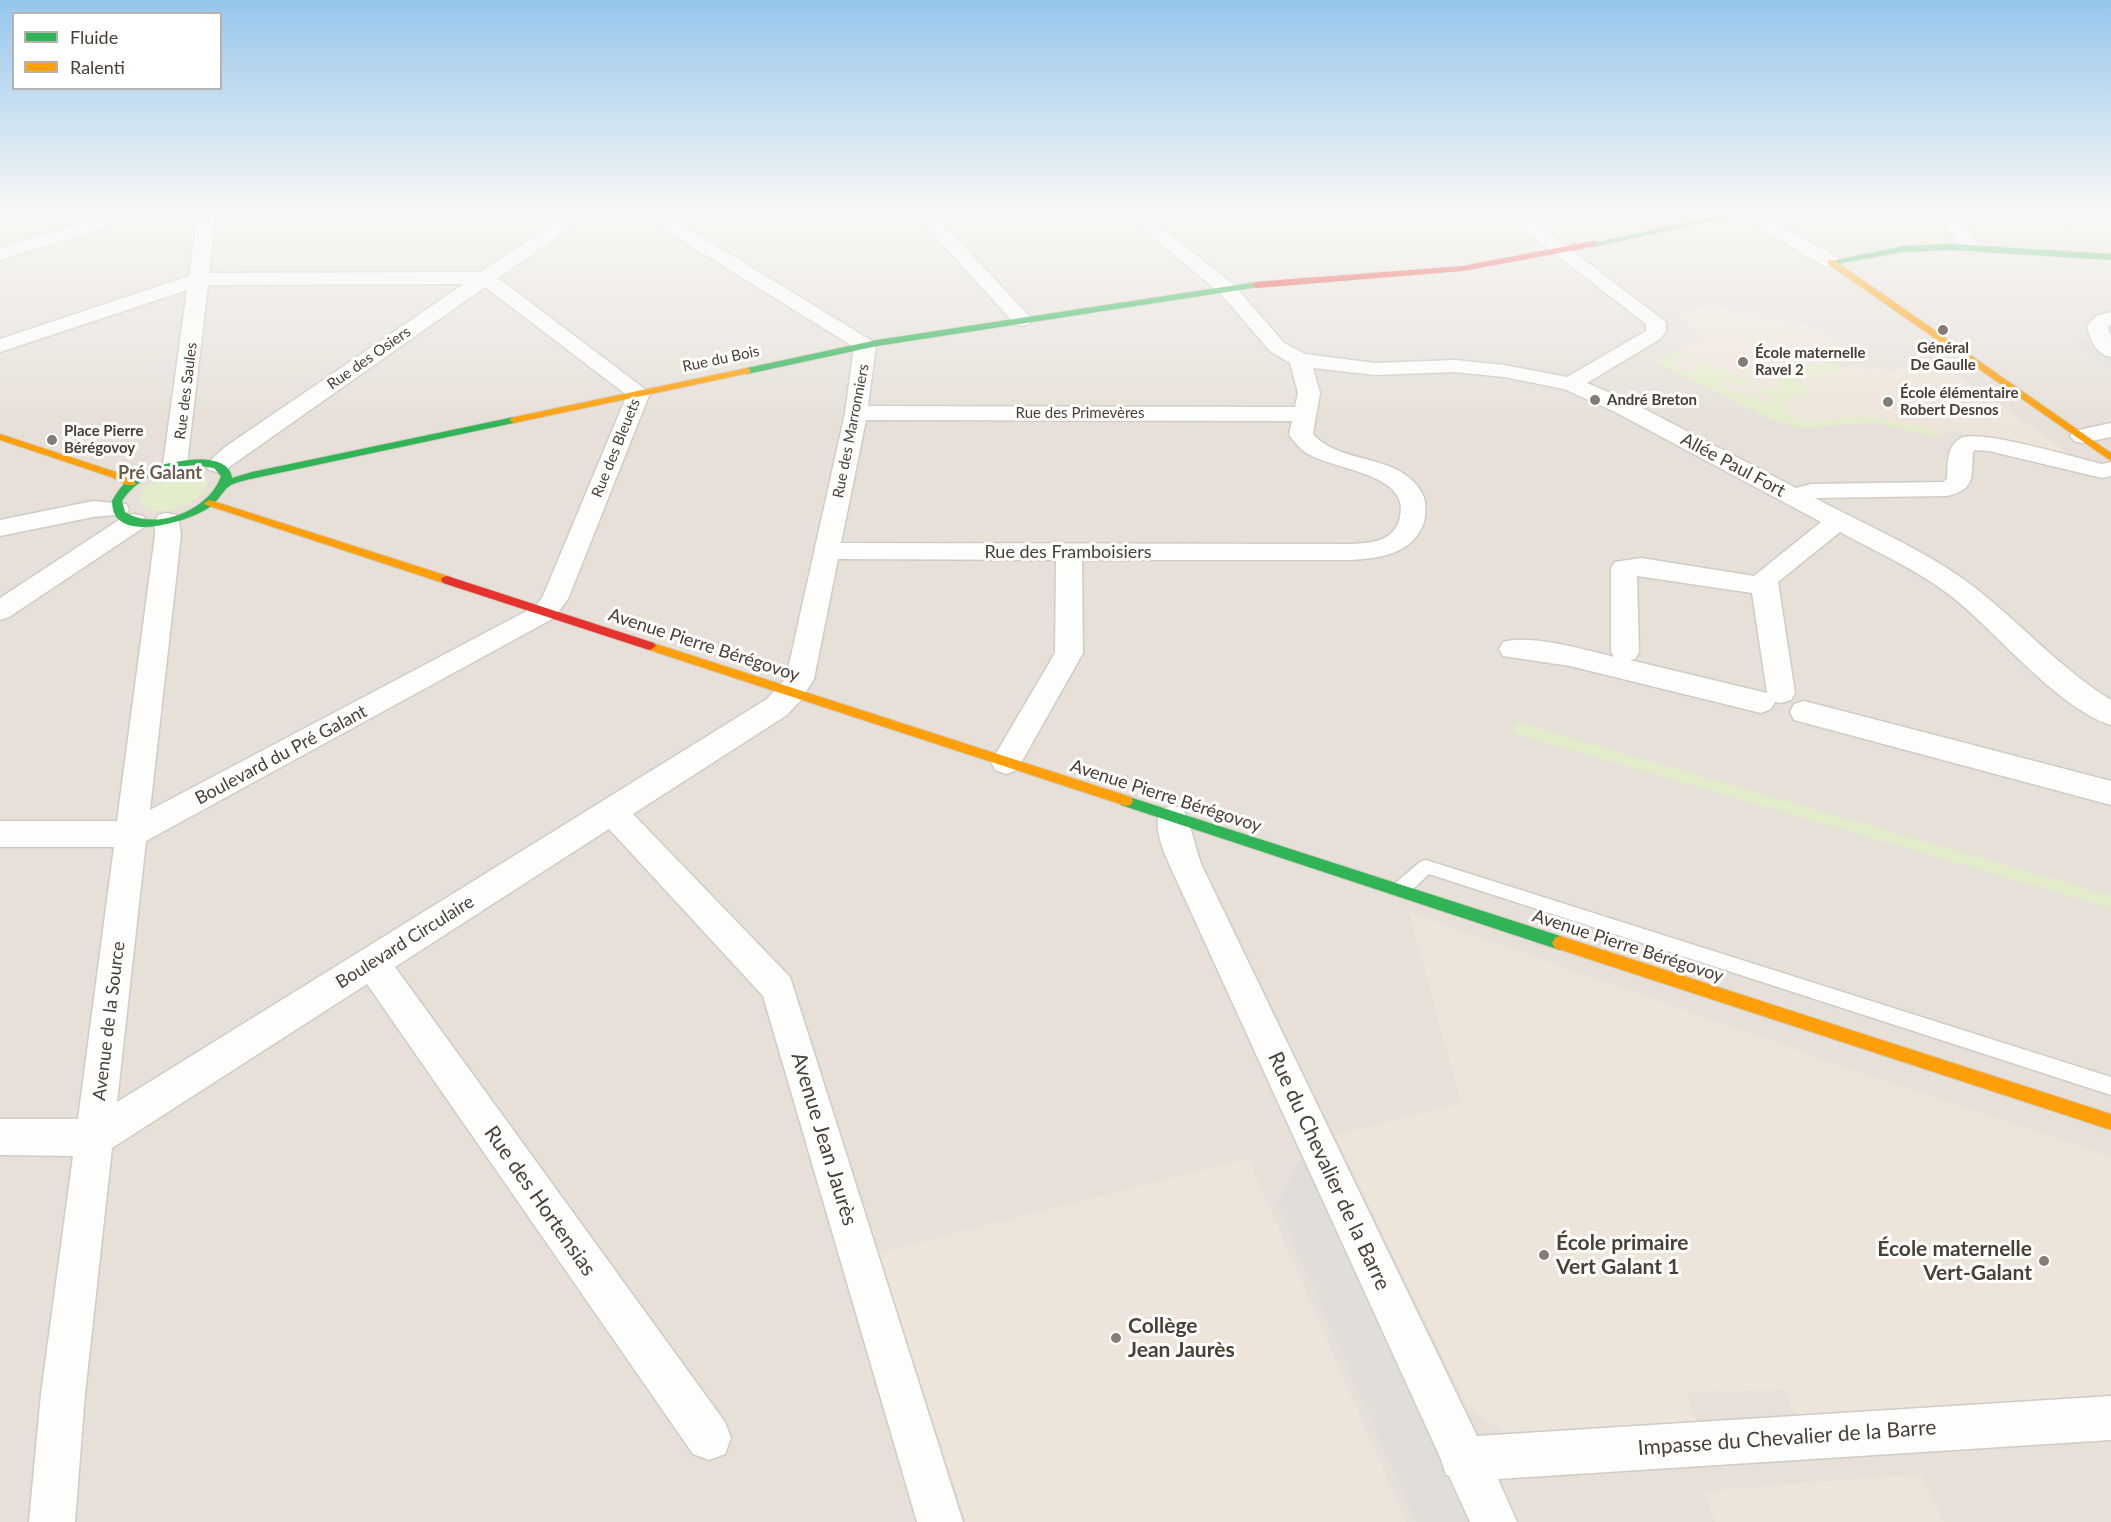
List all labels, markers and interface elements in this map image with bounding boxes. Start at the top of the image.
legend [12,12,222,90]
text: Fluide [70,26,118,48]
text: Ralenti [70,56,125,78]
street label: Rue des Osiers [324,323,414,393]
marker: Général De Gaulle [1936,323,1950,337]
place label: Général De Gaulle [1910,339,1976,374]
street label: Rue des Saules [171,341,201,441]
street label: Rue du Bois [681,342,761,376]
place label: École maternelle Ravel 2 [1755,344,1866,379]
marker: École maternelle Ravel 2 [1736,355,1750,369]
street label: Rue des Marronniers [829,362,873,500]
place label: École élémentaire Robert Desnos [1900,384,2018,419]
place label: André Breton [1607,391,1697,409]
marker: André Breton [1588,393,1602,407]
marker: École élémentaire Robert Desnos [1881,395,1895,409]
street label: Rue des Bleuets [588,396,644,500]
street label: Rue des Primevères [1016,404,1144,422]
place label: Place Pierre Bérégovoy [64,422,143,457]
street label: Allée Paul Fort [1677,428,1789,502]
marker: Place Pierre Bérégovoy [45,433,59,447]
district label: Pré Galant [118,462,202,484]
street label: Rue des Framboisiers [984,541,1152,563]
street label: Avenue Pierre Bérégovoy [606,604,802,686]
street label: Boulevard du Pré Galant [191,701,371,809]
street label: Avenue Pierre Bérégovoy [1068,755,1264,837]
street label: Boulevard Circulaire [332,891,478,993]
street label: Avenue Pierre Bérégovoy [1530,905,1726,987]
street label: Avenue de la Source [89,940,129,1102]
street label: Rue du Chevalier de la Barre [1263,1048,1395,1294]
street label: Avenue Jean Jaurès [786,1049,862,1229]
street label: Rue des Hortensias [479,1121,601,1281]
place label: École primaire Vert Galant 1 [1556,1230,1689,1280]
place label: École maternelle Vert-Galant [1877,1236,2032,1286]
marker: École primaire Vert Galant 1 [1537,1248,1551,1262]
marker: École maternelle Vert-Galant [2037,1254,2051,1268]
place label: Collège Jean Jaurès [1128,1313,1235,1363]
marker: Collège Jean Jaurès [1109,1331,1123,1345]
street label: Impasse du Chevalier de la Barre [1637,1415,1937,1461]

